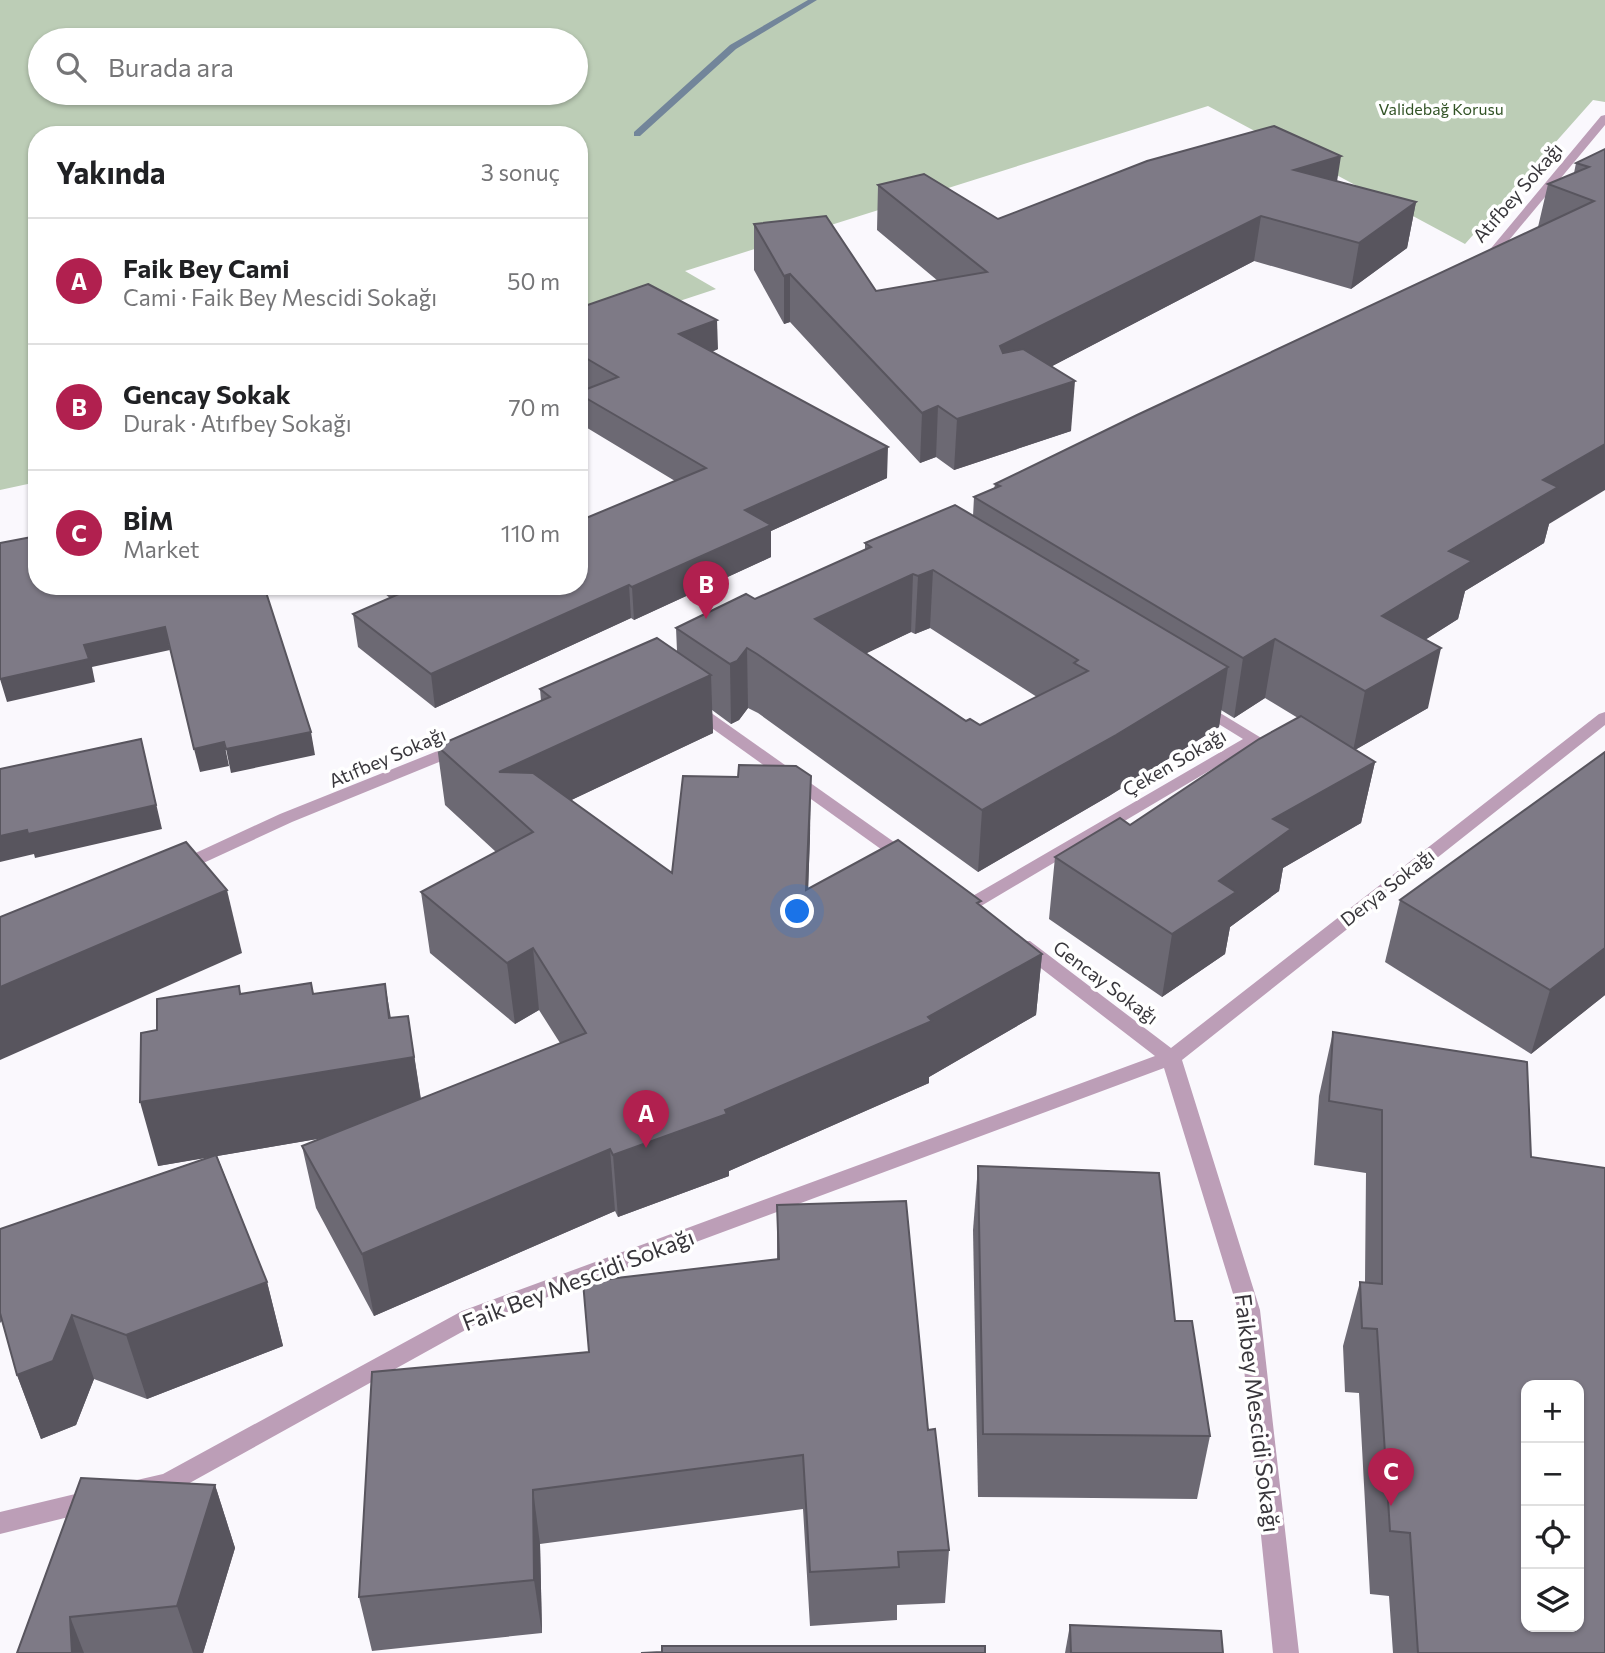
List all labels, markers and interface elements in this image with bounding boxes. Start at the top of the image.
search box [28,28,588,105]
icon: search [52,48,90,86]
text: Burada ara [108,51,234,82]
park label: Validebağ Korusu [1378,99,1504,118]
street label: Atıfbey Sokağı [1467,137,1567,247]
text: Yakında [56,153,166,190]
text: 3 sonuç [481,158,560,186]
text: Faik Bey Cami [123,252,289,283]
text: A [71,267,87,295]
text: 50 m [507,267,560,295]
text: Cami · Faik Bey Mescidi Sokağı [123,283,437,311]
text: Gencay Sokak [123,378,291,409]
text: B [71,393,87,421]
text: 70 m [508,393,560,421]
text: Durak · Atıfbey Sokağı [123,409,352,437]
text: BİM [123,504,173,535]
text: C [71,519,87,547]
text: 110 m [501,519,560,547]
text: Market [123,535,199,563]
pin: B [683,561,729,619]
street label: Atıfbey Sokağı [325,722,449,792]
street label: Çeken Sokağı [1118,723,1230,801]
street label: Derya Sokağı [1335,843,1439,931]
your location [780,894,814,928]
street label: Gencay Sokağı [1049,935,1163,1029]
pin: A [623,1090,669,1148]
street label: Faik Bey Mescidi Sokağı [458,1222,698,1336]
street label: Faikbey Mescidi Sokağı [1229,1292,1287,1534]
map controls [1521,1380,1584,1632]
button: + [1521,1380,1584,1443]
button: − [1521,1443,1584,1506]
pin: C [1368,1448,1414,1506]
button: locate [1521,1506,1584,1569]
button: layers [1521,1569,1584,1632]

